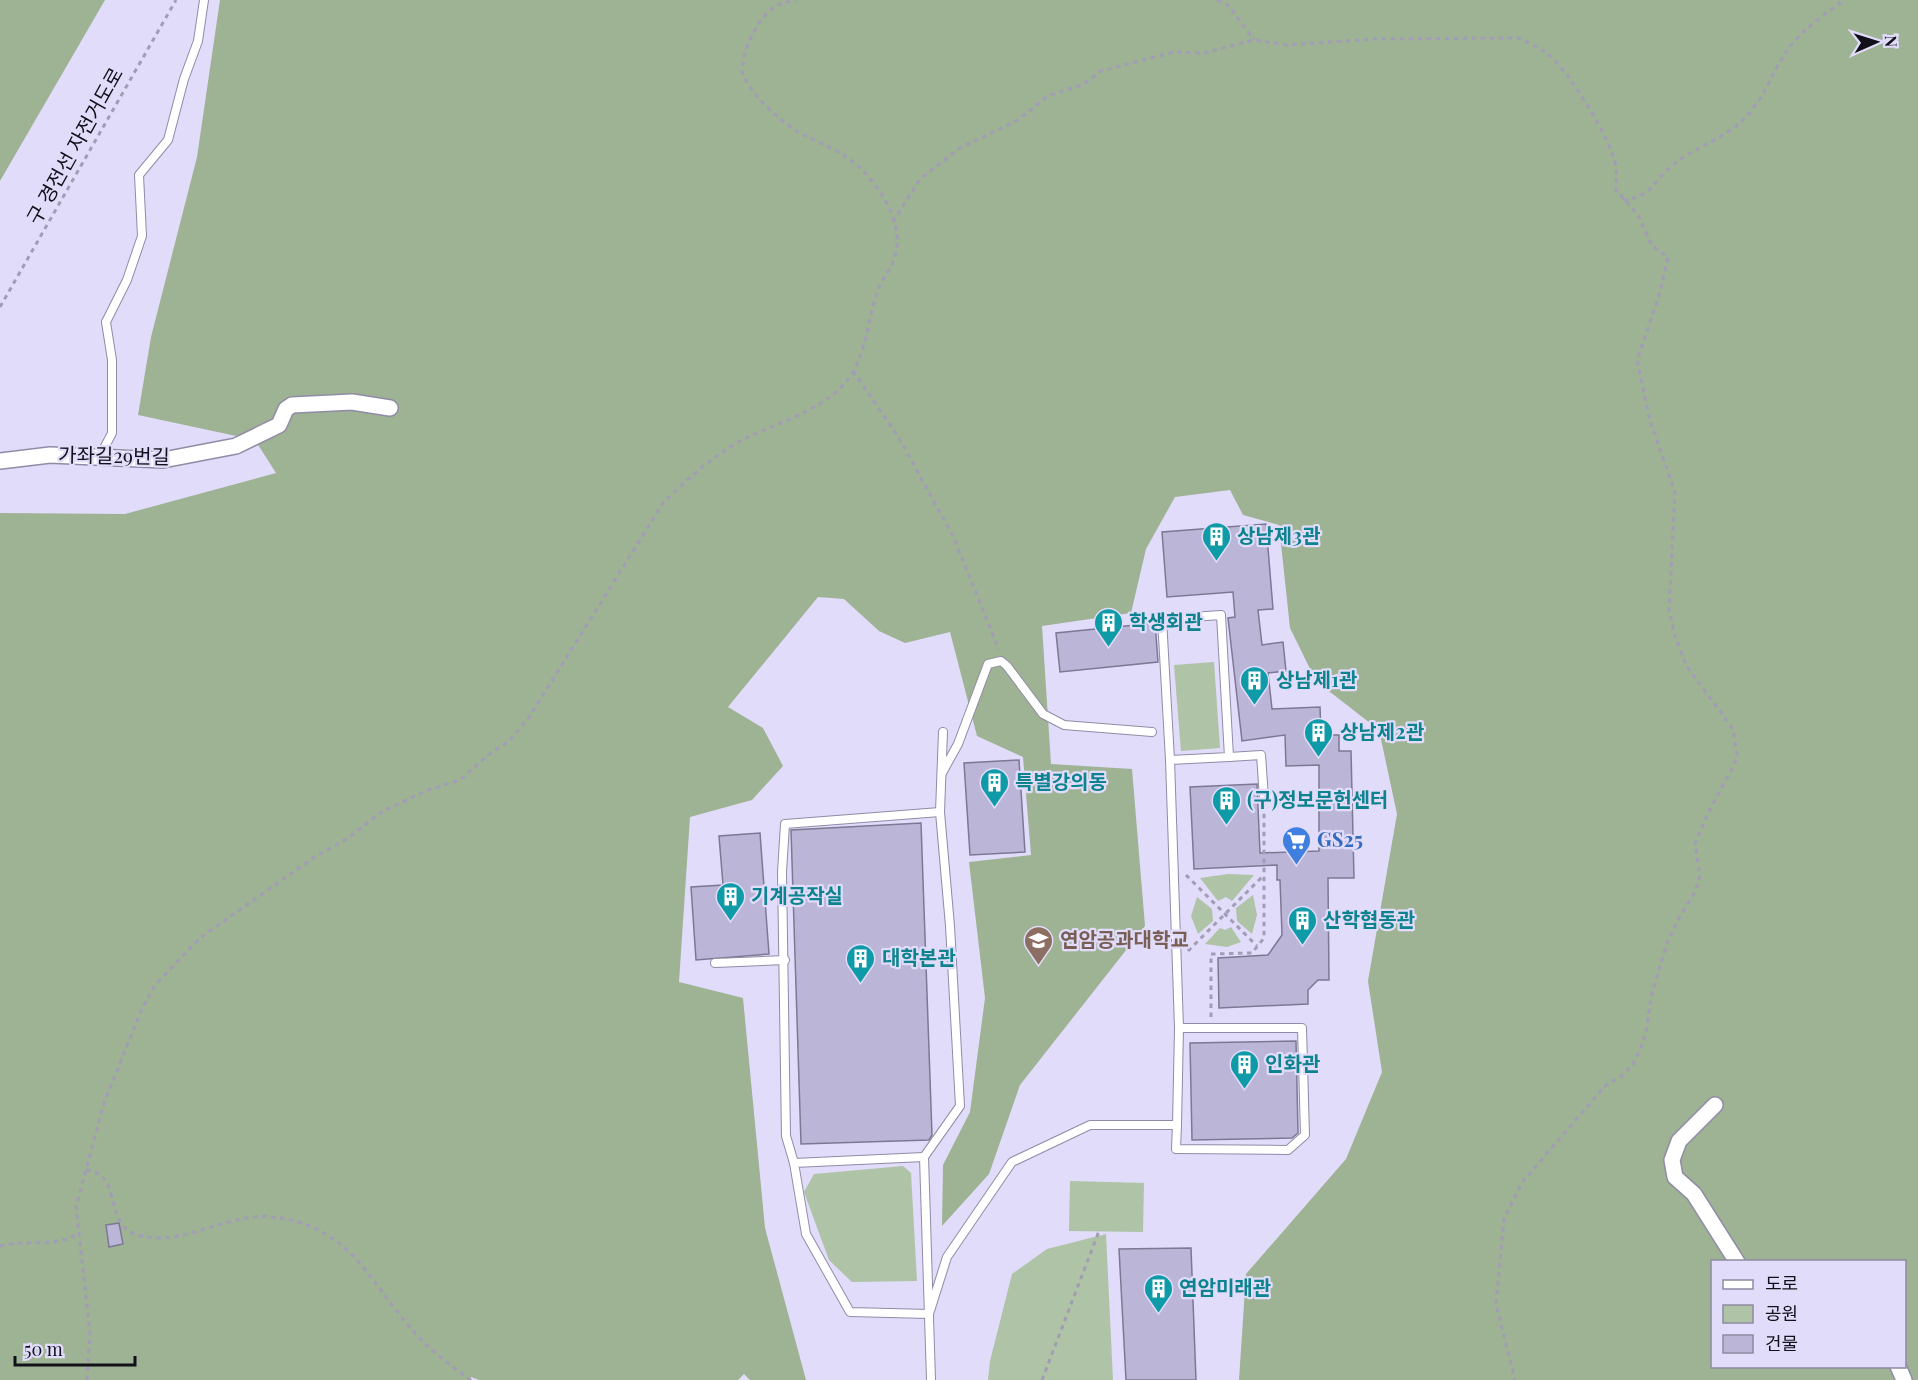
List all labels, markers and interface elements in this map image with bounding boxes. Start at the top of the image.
north arrow [1846,12,1906,72]
text: N [1881,35,1902,48]
street label: 구 경전선 자전거도로 [19,62,128,229]
street label: 가좌길29번길 [58,440,170,469]
building icon: 상남제3관 [1200,520,1232,562]
place label: 상남제3관 [1237,521,1321,548]
building icon: 학생회관 [1092,606,1124,648]
place label: 학생회관 [1129,607,1203,634]
building icon: 상남제1관 [1239,664,1271,706]
place label: 상남제1관 [1276,665,1358,692]
building icon: 상남제2관 [1303,716,1335,758]
place label: 상남제2관 [1340,717,1425,744]
building icon: 특별강의동 [978,766,1010,808]
place label: 특별강의동 [1015,767,1107,794]
building icon: (구)정보문헌센터 [1210,784,1242,826]
place label: (구)정보문헌센터 [1247,785,1389,812]
supermarket icon: GS25 [1280,824,1312,866]
place label: GS25 [1317,825,1363,852]
building icon: 기계공작실 [714,880,746,922]
place label: 기계공작실 [751,881,843,908]
building icon: 산학협동관 [1286,904,1318,946]
place label: 산학협동관 [1323,905,1416,932]
school or university icon: 연암공과대학교 [1023,924,1055,966]
place label: 연암공과대학교 [1060,925,1189,952]
building icon: 대학본관 [845,942,877,984]
place label: 대학본관 [882,943,956,970]
building icon: 인화관 [1228,1048,1260,1090]
place label: 인화관 [1265,1049,1321,1076]
legend [1711,1260,1906,1368]
text: 도로 [1765,1271,1798,1295]
building icon: 연암미래관 [1142,1272,1174,1314]
place label: 연암미래관 [1179,1273,1272,1300]
text: 공원 [1765,1301,1798,1325]
scale bar [15,1329,135,1367]
text: 건물 [1765,1331,1798,1355]
text: 50 m [24,1337,63,1361]

